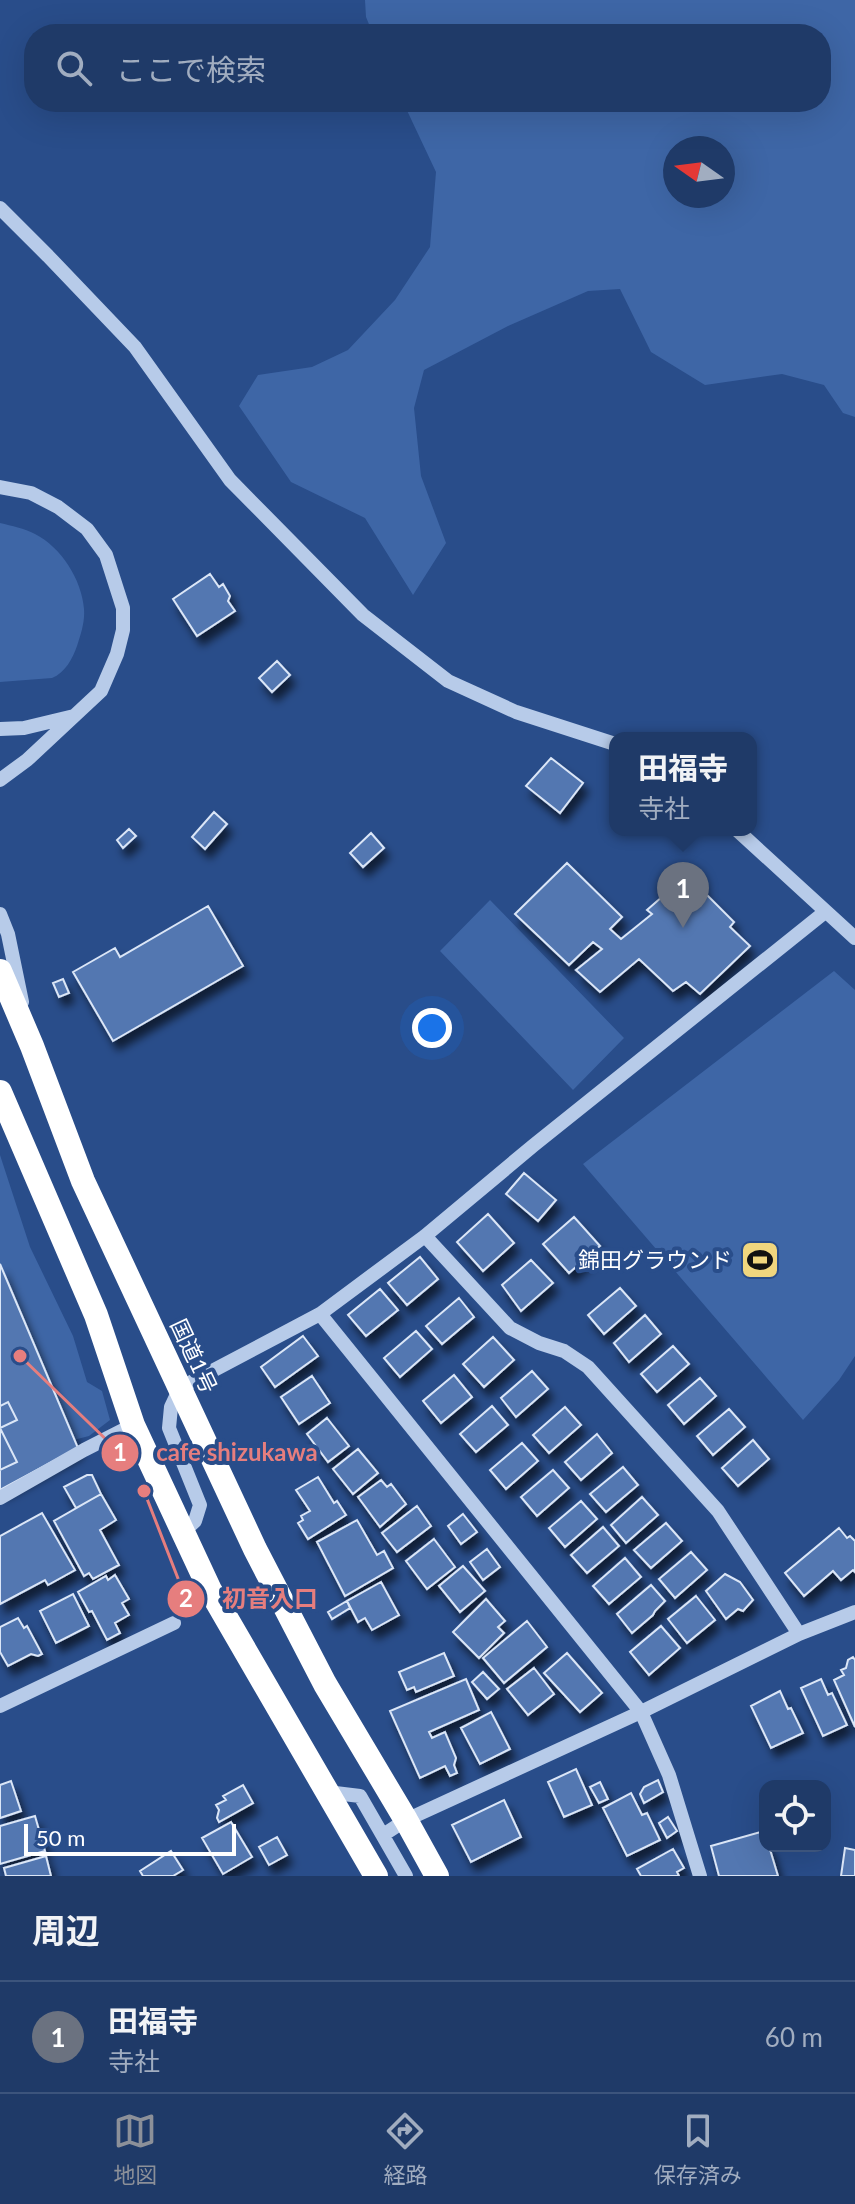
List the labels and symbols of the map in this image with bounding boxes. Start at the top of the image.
north arrow [663,136,735,208]
pin: 1 [657,862,709,928]
your location [412,1008,452,1048]
sports icon: 錦田グラウンド [739,1239,781,1281]
place label: 錦田グラウンド [578,1246,732,1273]
street label: 国道1号 [166,1314,223,1397]
callout: cafe shizukawa [100,1429,334,1477]
text: 1 [113,1437,127,1466]
text: cafe shizukawa [156,1437,318,1466]
callout: 初音入口 [166,1575,334,1623]
text: 2 [179,1583,193,1612]
text: 初音入口 [222,1583,318,1612]
scale bar [24,1820,236,1856]

